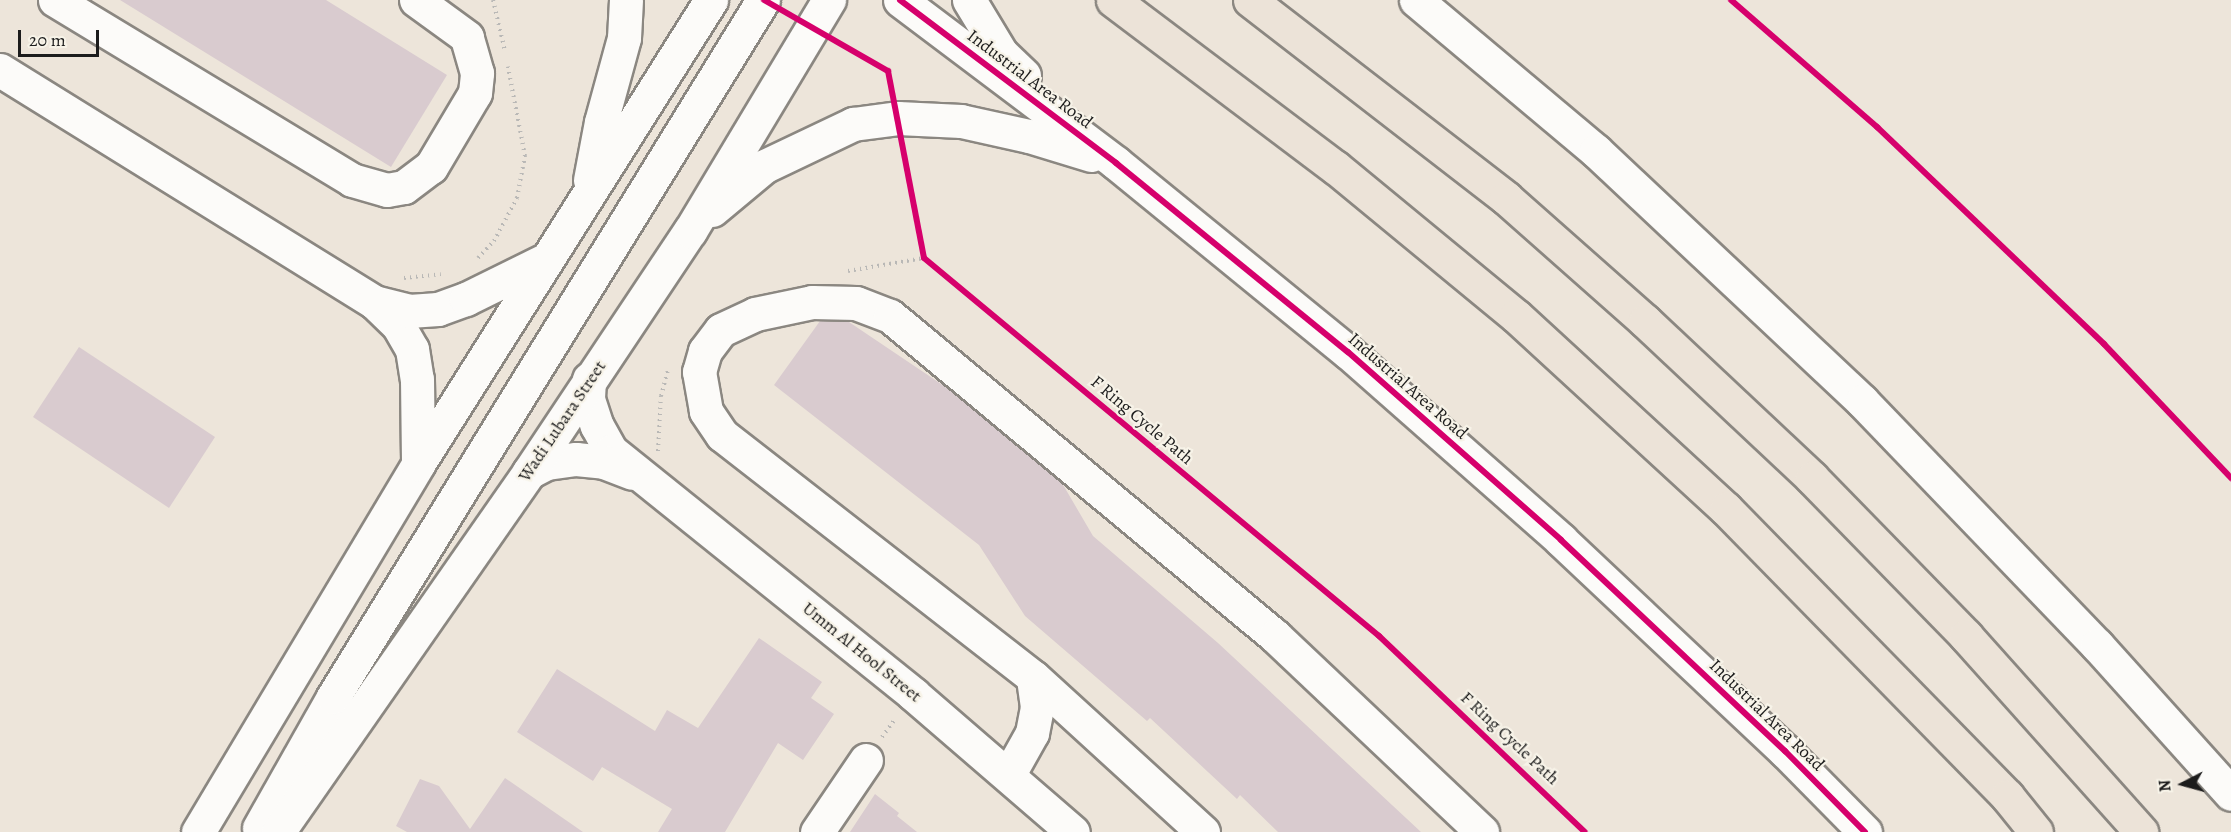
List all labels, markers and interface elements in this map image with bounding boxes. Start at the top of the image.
scale bar [21,18,102,56]
street label: Industrial Area Road [963,25,1097,133]
text: 20 m [29,28,66,52]
street label: Industrial Area Road [1344,328,1472,444]
street label: Wadi Lubara Street [514,356,610,486]
street label: F Ring Cycle Path [1086,371,1198,469]
street label: Umm Al Hool Street [798,597,926,707]
street label: Industrial Area Road [1705,655,1829,775]
street label: F Ring Cycle Path [1456,687,1564,789]
north arrow [2153,754,2213,814]
text: N [2154,779,2177,793]

